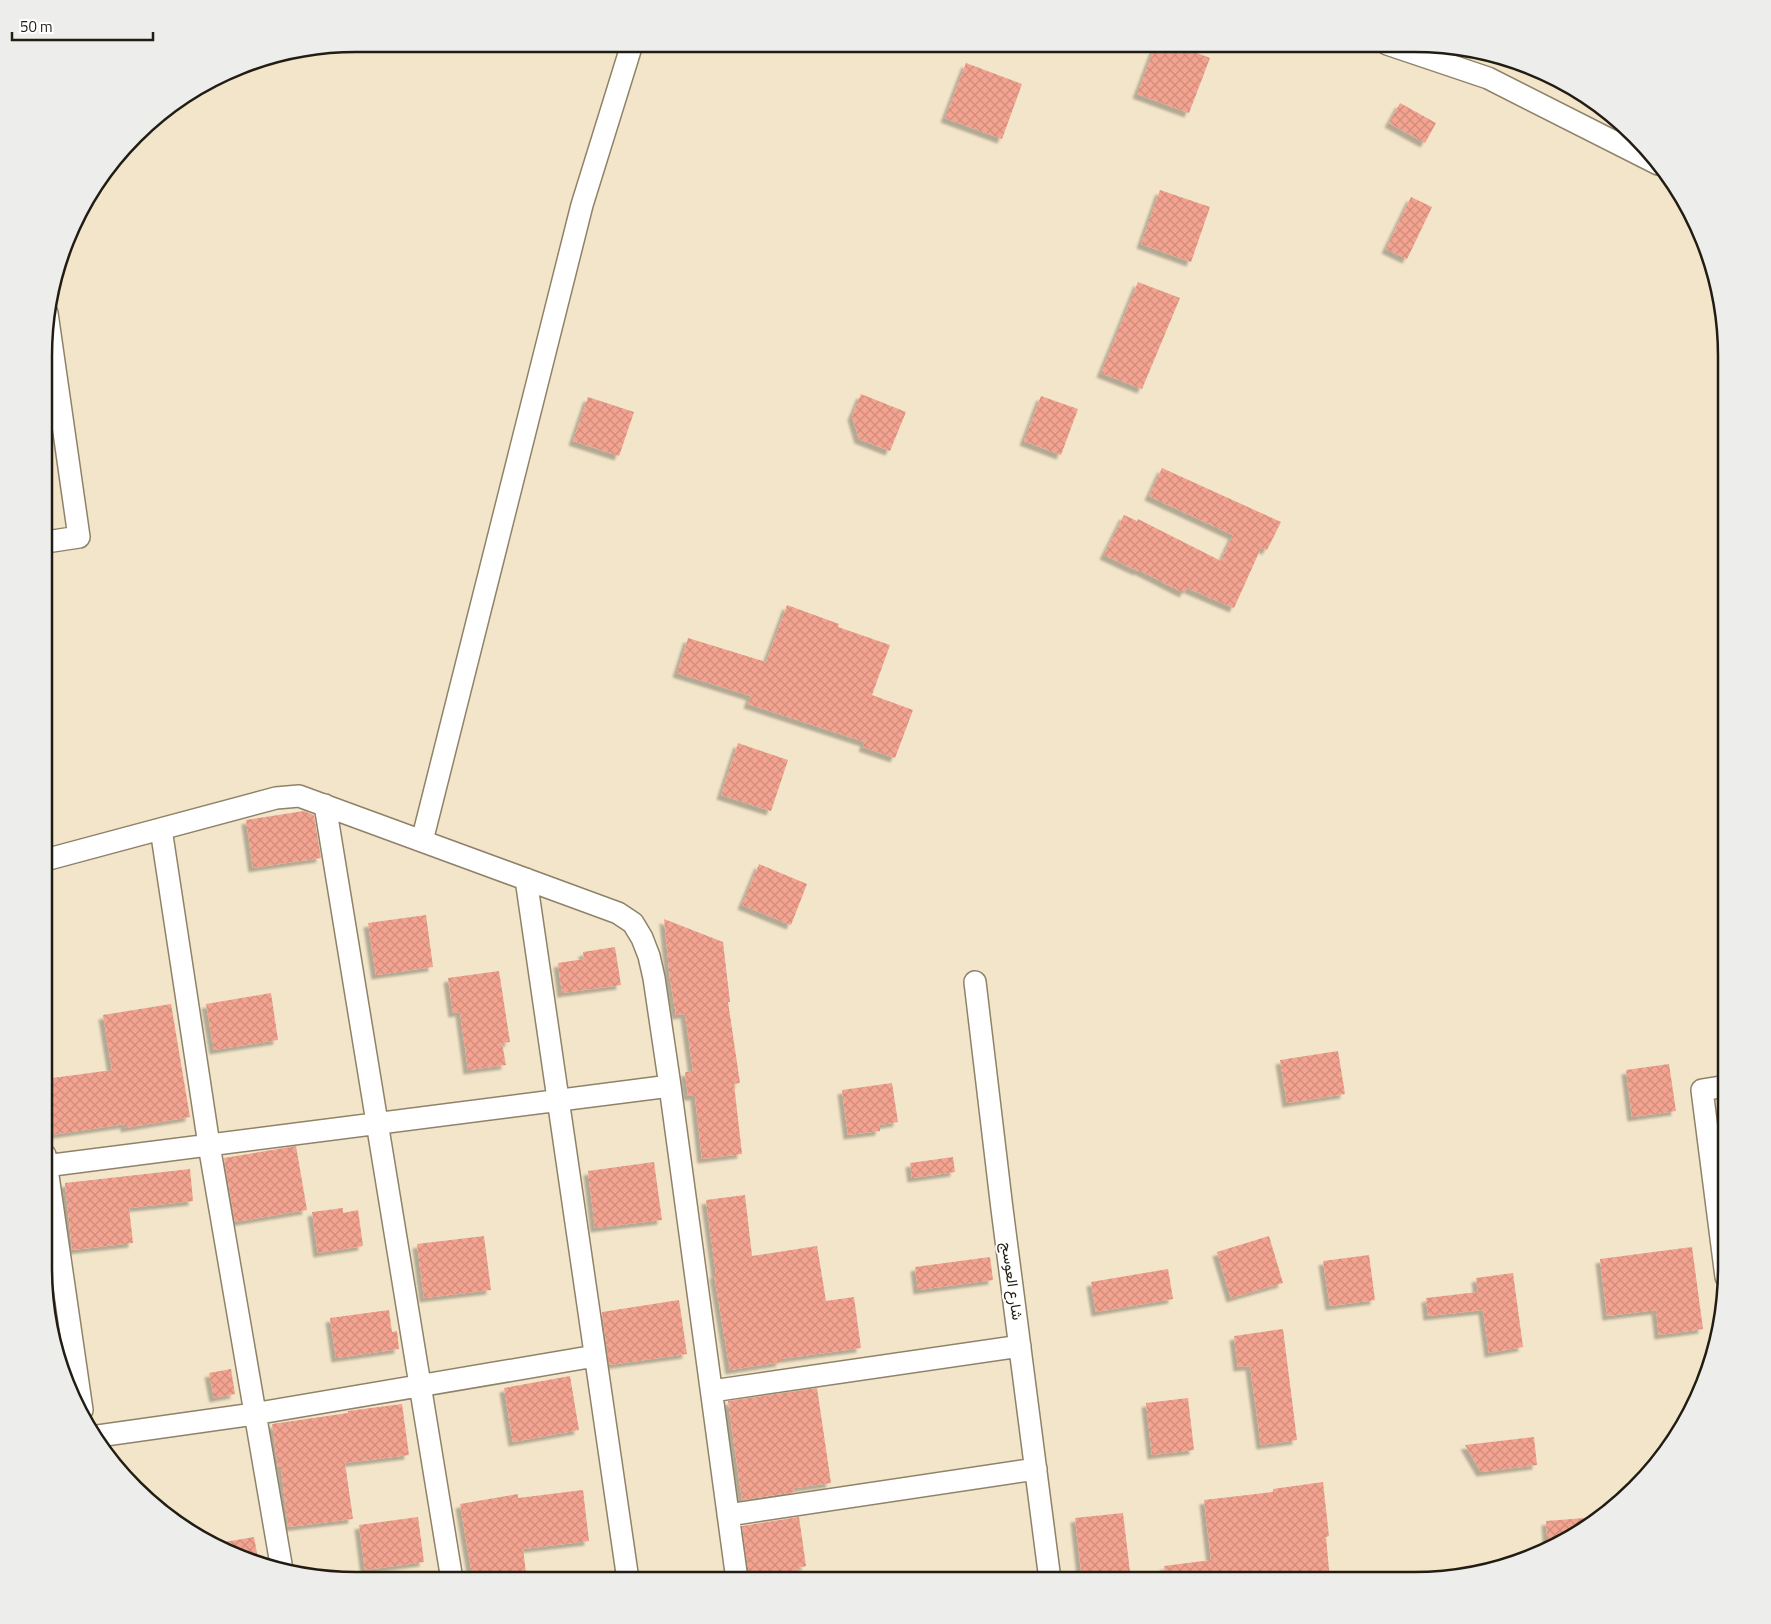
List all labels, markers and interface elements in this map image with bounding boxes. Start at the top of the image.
scale bar [12,10,154,42]
text: 50 m [20,15,53,38]
street label: شارع العوسج [996,1240,1029,1322]

